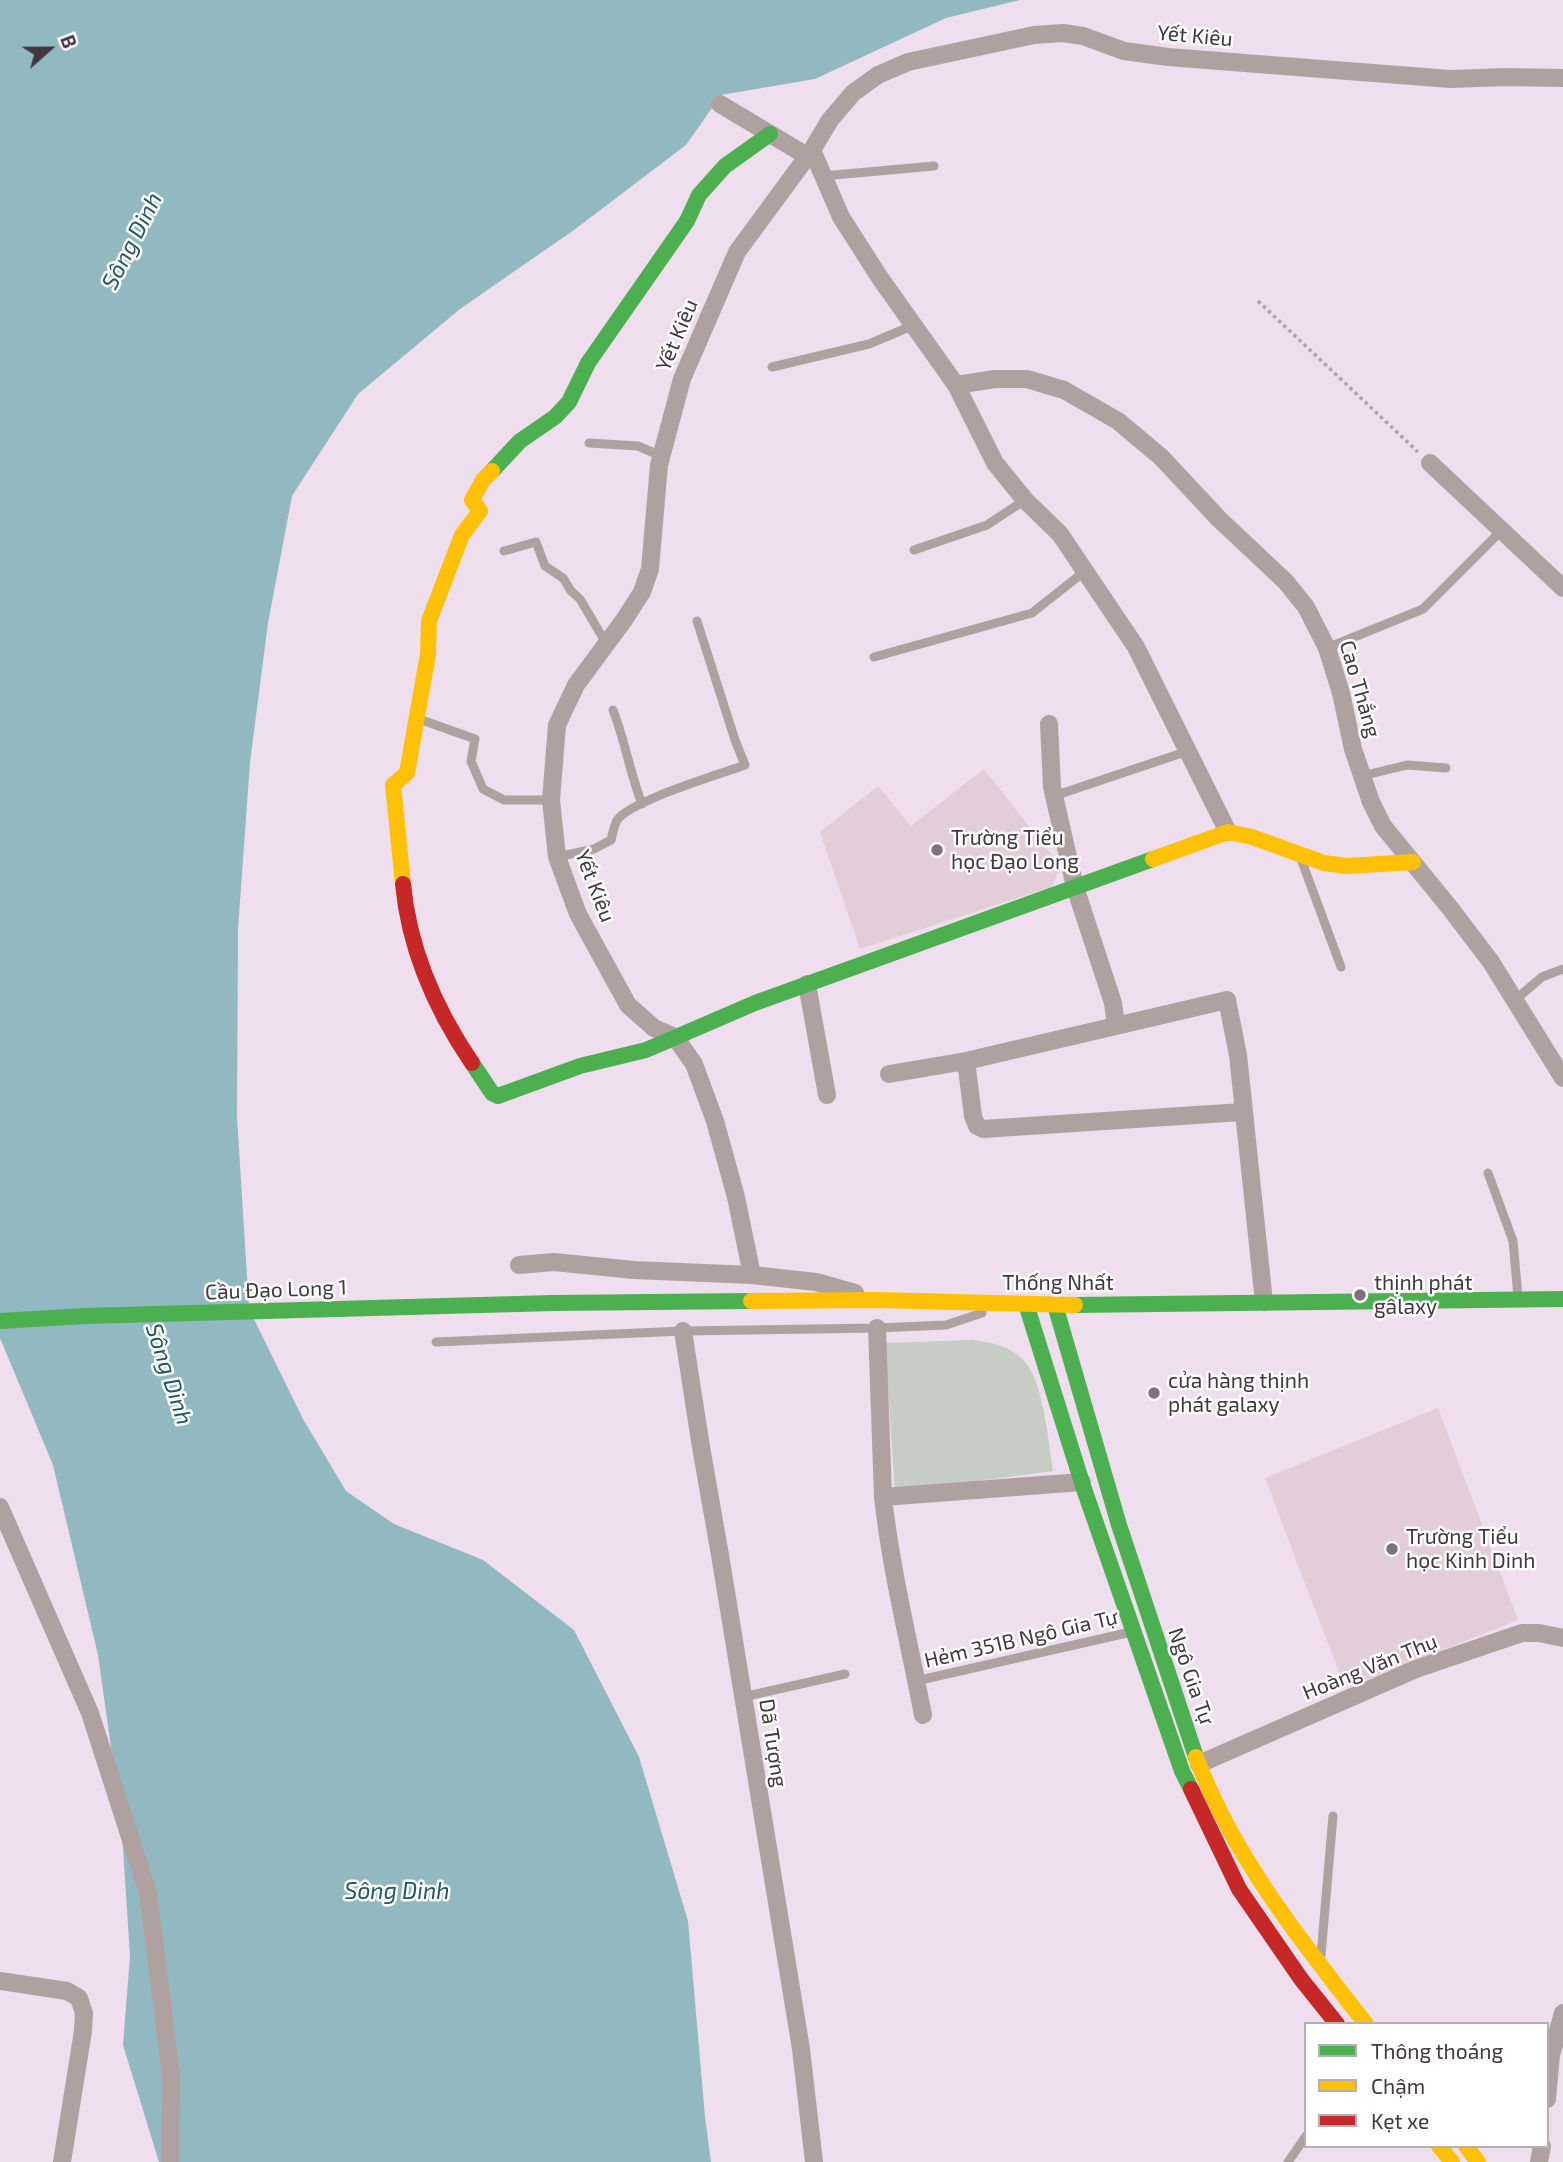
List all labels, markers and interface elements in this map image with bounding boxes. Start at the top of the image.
north arrow [14,14,84,84]
street label: Yết Kiêu [1156,20,1234,52]
text: B [56,31,82,51]
water label: Sông Dinh [96,188,168,294]
street label: Yết Kiêu [651,295,703,375]
street label: Cao Thắng [1334,637,1386,741]
place label: Trường Tiểu học Đạo Long [951,825,1079,875]
marker: Trường Tiểu học Đạo Long [929,842,945,858]
street label: Yết Kiêu [570,846,620,926]
street label: Thống Nhất [1002,1270,1114,1296]
place label: thịnh phát gâlaxy [1374,1270,1472,1320]
street label: Cầu Đạo Long 1 [205,1275,347,1305]
marker: thịnh phát gâlaxy [1352,1287,1368,1303]
water label: Sông Dinh [140,1320,198,1428]
place label: cửa hàng thịnh phát galaxy [1168,1368,1309,1418]
marker: cửa hàng thịnh phát galaxy [1146,1385,1162,1401]
place label: Trường Tiểu học Kinh Dinh [1406,1524,1535,1574]
marker: Trường Tiểu học Kinh Dinh [1384,1541,1400,1557]
street label: Hẻm 351B Ngô Gia Tự [922,1604,1120,1674]
street label: Ngô Gia Tự [1163,1624,1219,1728]
street label: Hoàng Văn Thụ [1299,1629,1441,1705]
street label: Dã Tượng [754,1697,792,1789]
water label: Sông Dinh [345,1877,449,1905]
legend [1304,2022,1549,2148]
text: Thông thoáng [1371,2038,1503,2063]
text: Chậm [1371,2073,1425,2098]
text: Kẹt xe [1371,2108,1429,2133]

